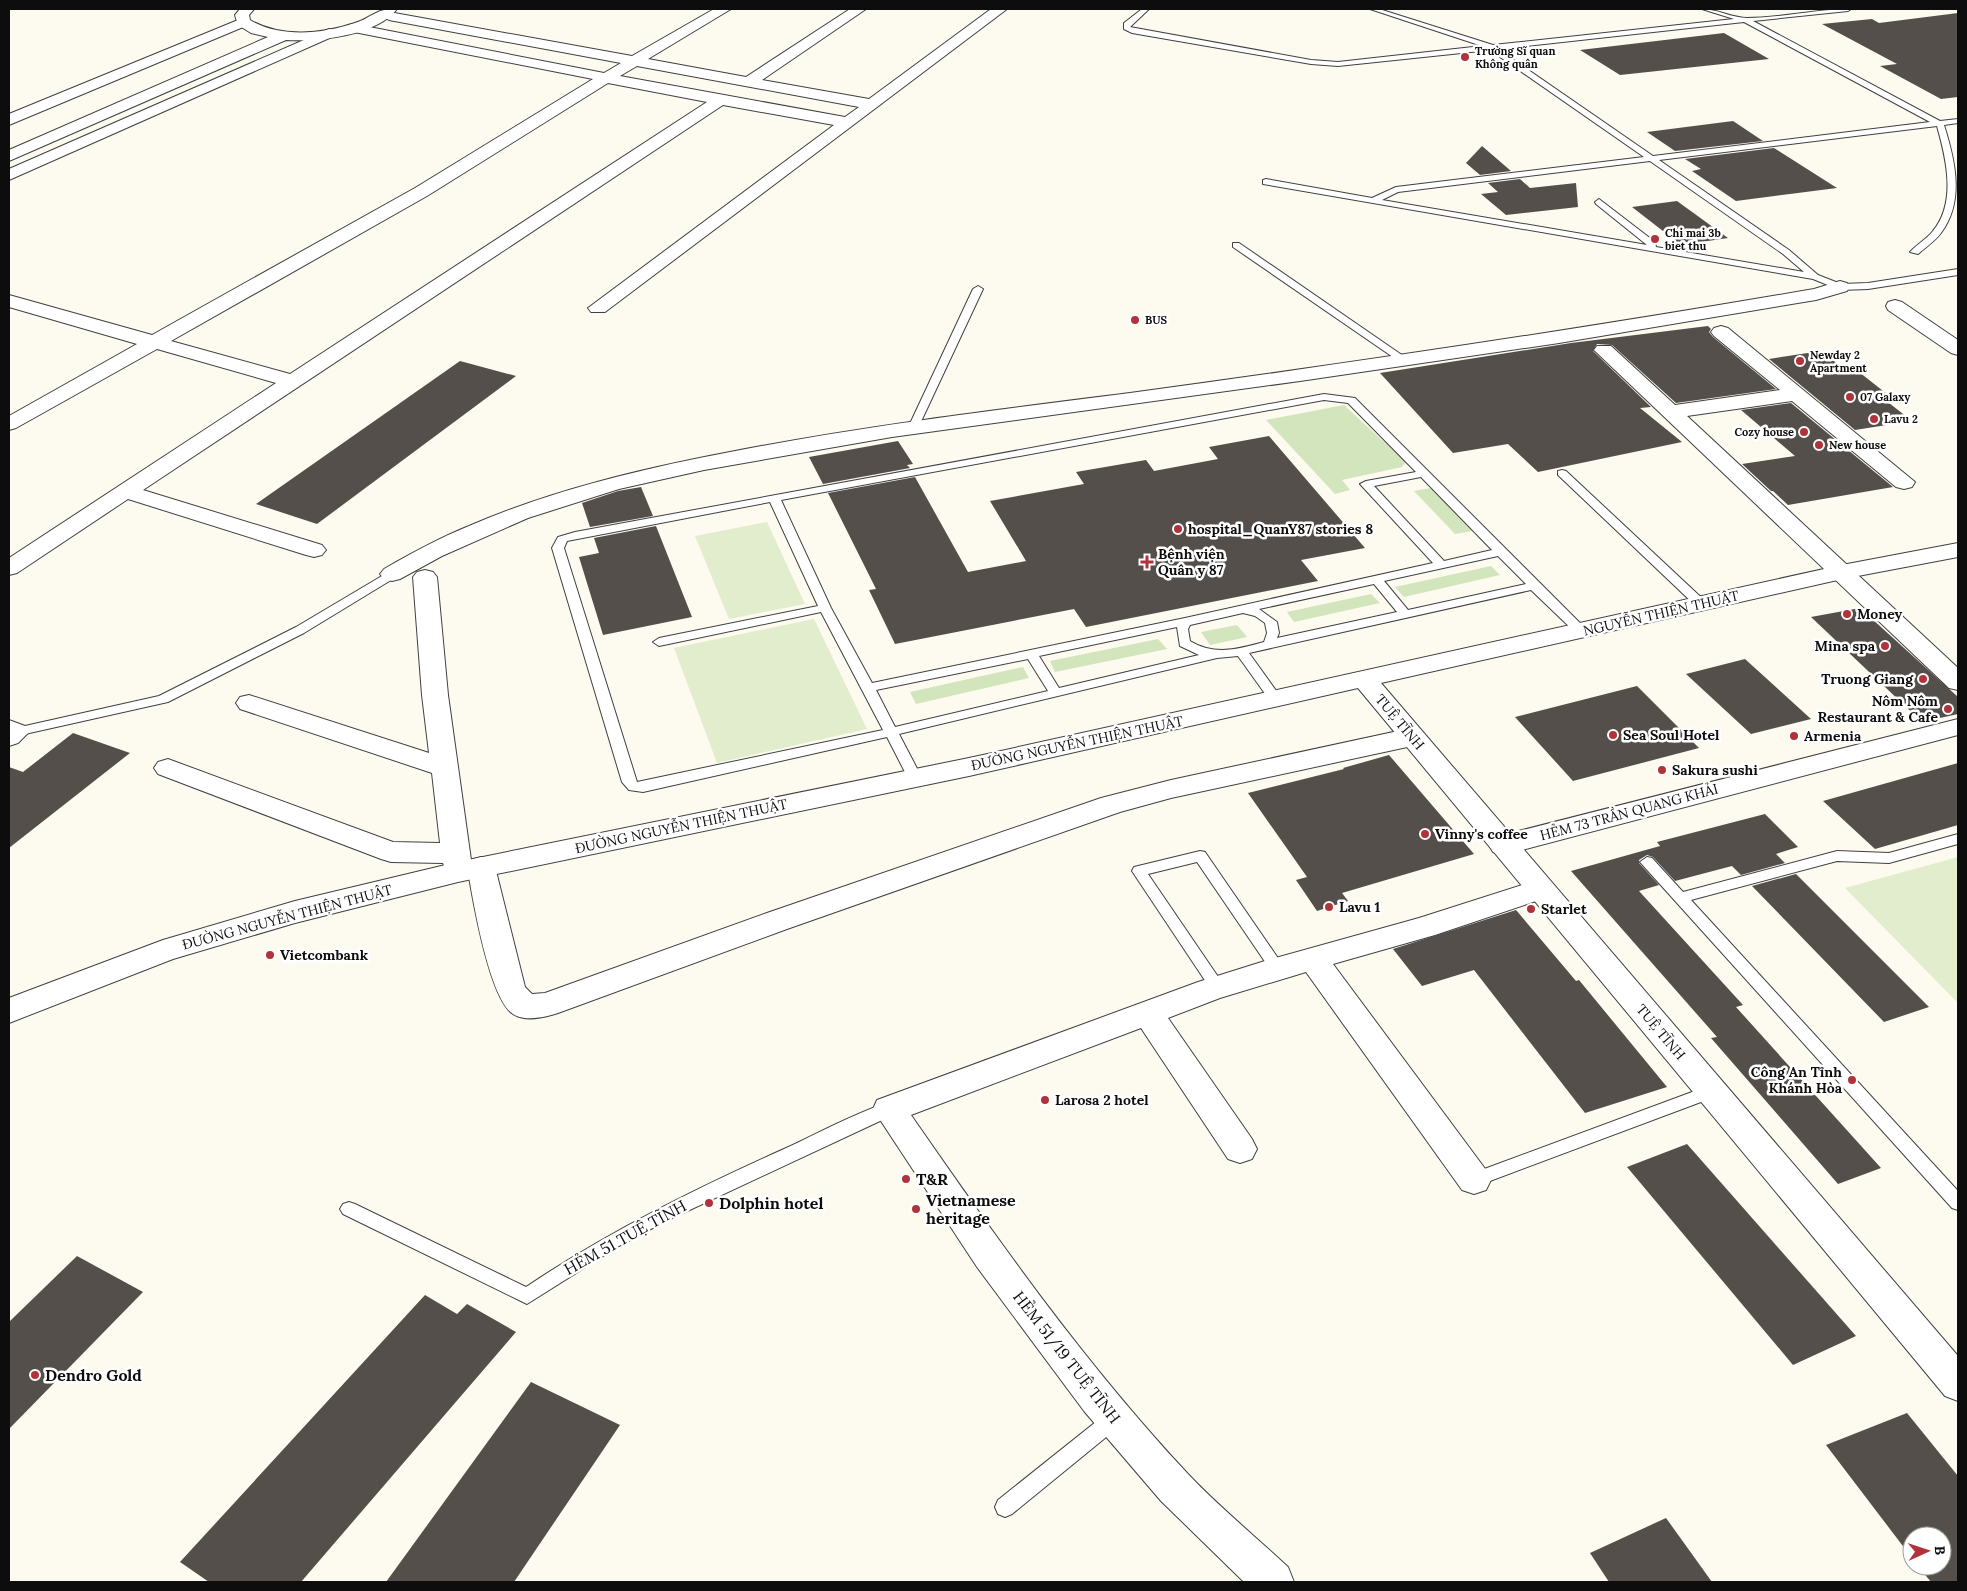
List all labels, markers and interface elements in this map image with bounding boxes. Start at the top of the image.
place label: Trường Sĩ quan Không quân [1475,44,1555,71]
marker: Trường Sĩ quan Không quân [1459,51,1471,63]
place label: Chi mai 3b biet thu [1664,226,1721,253]
marker: Chi mai 3b biet thu [1649,233,1661,245]
place label: BUS [1145,313,1168,327]
marker: BUS [1129,314,1141,326]
place label: Newday 2 Apartment [1810,348,1867,375]
marker: Newday 2 Apartment [1794,355,1806,367]
place label: 07 Galaxy [1860,390,1911,404]
marker: 07 Galaxy [1844,391,1856,403]
place label: Lavu 2 [1884,412,1918,426]
marker: Lavu 2 [1868,413,1880,425]
place label: Cozy house [1734,425,1794,439]
marker: Cozy house [1798,426,1810,438]
place label: New house [1829,438,1886,452]
marker: New house [1813,439,1825,451]
place label: hospital_QuanY87 stories 8 [1188,520,1373,538]
marker: hospital_QuanY87 stories 8 [1172,523,1184,535]
place label: Bệnh viện Quân y 87 [1158,545,1225,579]
marker: Bệnh viện Quân y 87 [1140,555,1154,569]
street label: NGUYỄN THIỆN THUẬT [1581,586,1741,640]
place label: Money [1857,605,1903,623]
marker: Money [1841,608,1853,620]
place label: Mina spa [1814,637,1876,655]
marker: Mina spa [1879,640,1891,652]
place label: Truong Giang [1821,670,1914,688]
marker: Truong Giang [1917,673,1929,685]
street label: TUỆ TĨNH [1372,691,1429,754]
place label: Nôm Nôm Restaurant & Cafe [1818,692,1938,726]
marker: Nôm Nôm Restaurant & Cafe [1942,703,1954,715]
street label: ĐƯỜNG NGUYỄN THIỆN THUẬT [969,712,1185,774]
place label: Sea Soul Hotel [1623,726,1720,744]
place label: Armenia [1804,727,1862,745]
marker: Sea Soul Hotel [1607,729,1619,741]
marker: Armenia [1788,730,1800,742]
place label: Sakura sushi [1672,761,1758,779]
marker: Sakura sushi [1656,764,1668,776]
street label: HẺM 73 TRẦN QUANG KHẢI [1538,779,1720,844]
street label: ĐƯỜNG NGUYỄN THIỆN THUẬT [573,795,789,857]
place label: Vinny's coffee [1435,825,1528,843]
marker: Vinny's coffee [1419,828,1431,840]
street label: ĐƯỜNG NGUYỄN THIỆN THUẬT [180,880,394,954]
place label: Lavu 1 [1339,898,1380,916]
place label: Starlet [1541,900,1587,918]
marker: Lavu 1 [1323,901,1335,913]
marker: Starlet [1525,903,1537,915]
place label: Vietcombank [280,946,369,964]
marker: Vietcombank [264,949,276,961]
street label: TUỆ TĨNH [1633,1001,1690,1064]
place label: Công An Tỉnh Khánh Hòa [1751,1063,1843,1097]
marker: Công An Tỉnh Khánh Hòa [1846,1074,1858,1086]
place label: Larosa 2 hotel [1055,1091,1149,1109]
marker: Larosa 2 hotel [1039,1094,1051,1106]
place label: T&R [916,1169,948,1189]
marker: T&R [900,1173,912,1185]
place label: Vietnamese heritage [926,1190,1016,1228]
place label: Dolphin hotel [719,1193,823,1213]
street label: HẺM 51 TUỆ TĨNH [560,1195,690,1279]
marker: Dolphin hotel [703,1197,715,1209]
marker: Vietnamese heritage [910,1203,922,1215]
street label: HẺM 51/19 TUỆ TĨNH [1008,1287,1125,1428]
place label: Dendro Gold [45,1365,142,1385]
marker: Dendro Gold [29,1369,41,1381]
north arrow [1902,1526,1952,1576]
text: B [1931,1545,1949,1555]

